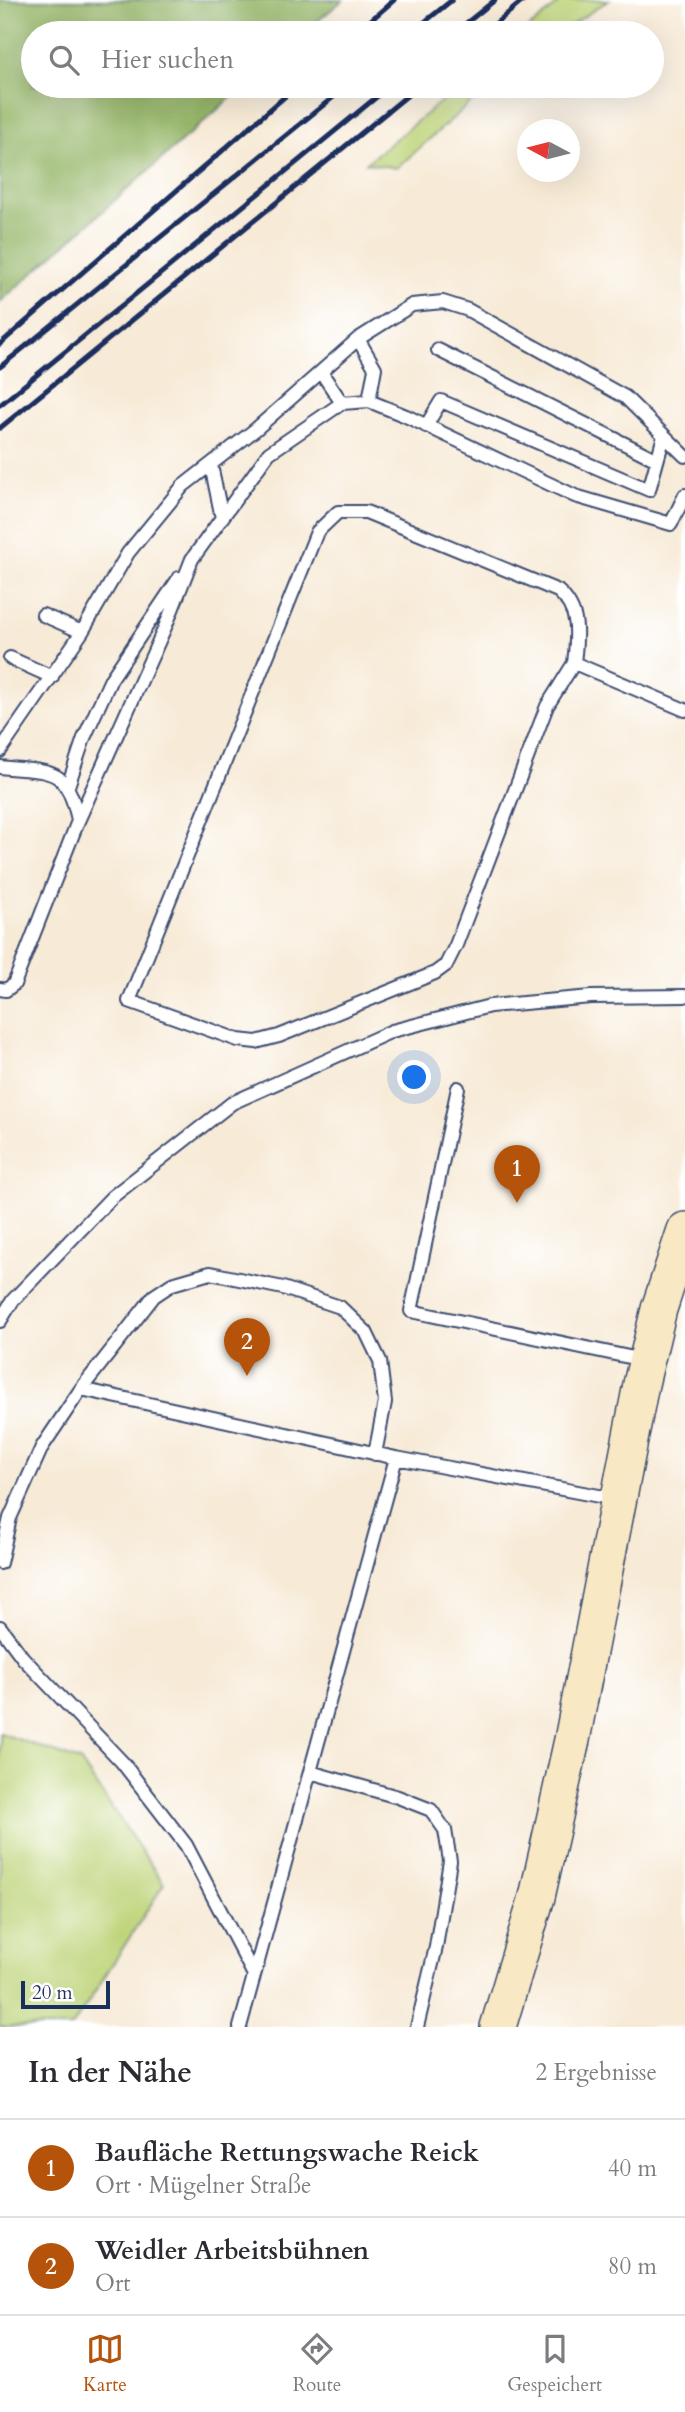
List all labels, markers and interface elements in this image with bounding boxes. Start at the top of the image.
search box [21,21,664,98]
icon: search [45,41,83,79]
text: Hier suchen [101,42,234,77]
north arrow [517,119,580,182]
your location [397,1060,431,1094]
pin: 1 [494,1145,540,1203]
pin: 2 [224,1318,270,1376]
scale bar [21,1978,110,2010]
text: 20 m [32,1980,73,2006]
text: In der Nähe [28,2052,192,2093]
text: 2 Ergebnisse [535,2057,657,2088]
text: Baufläche Rettungswache Reick [95,2135,479,2170]
text: 1 [45,2153,57,2184]
text: 40 m [608,2153,657,2184]
text: Ort · Mügelner Straße [95,2170,312,2201]
text: Weidler Arbeitsbühnen [95,2233,369,2268]
text: 2 [45,2251,57,2282]
text: 80 m [608,2251,657,2282]
text: Ort [95,2268,131,2299]
tab: Karte [83,2330,127,2398]
tab: Route [293,2330,341,2398]
tab: Gespeichert [507,2330,602,2398]

